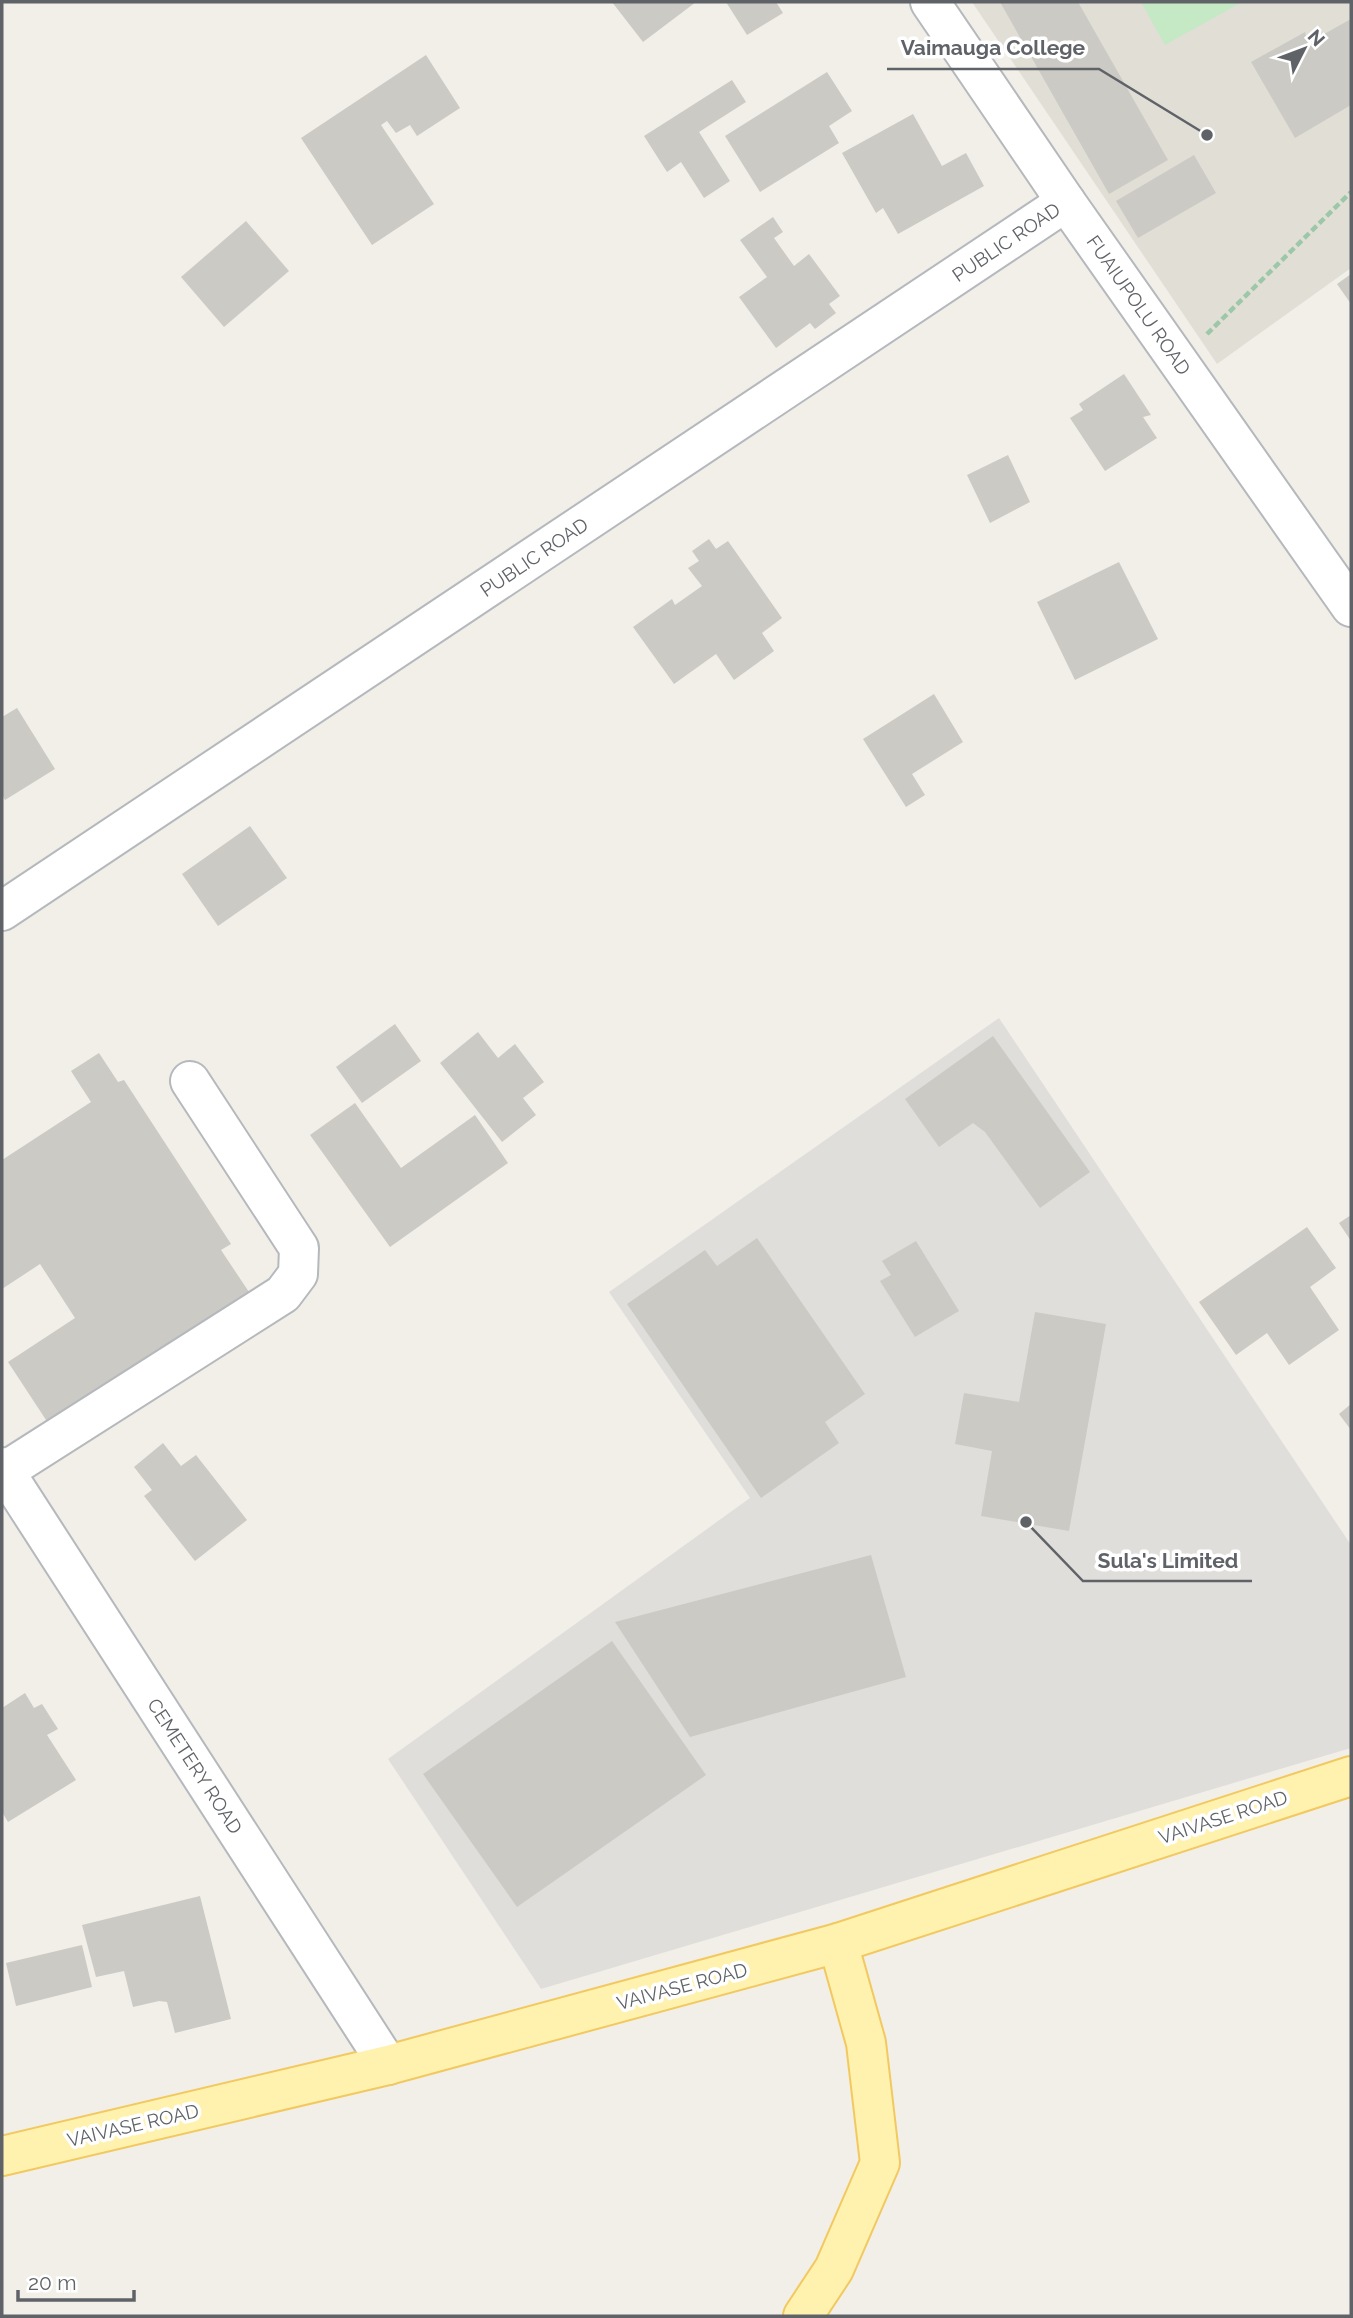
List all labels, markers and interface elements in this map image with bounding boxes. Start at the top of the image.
north arrow [1269,14,1339,84]
text: N [1304,25,1330,50]
callout: Vaimauga College [887,27,1099,69]
text: Vaimauga College [901,35,1086,60]
street label: PUBLIC ROAD [948,198,1064,286]
street label: FUAIUPOLU ROAD [1083,231,1195,379]
street label: PUBLIC ROAD [476,513,592,601]
callout: Sula's Limited [1083,1539,1252,1581]
text: Sula's Limited [1098,1548,1238,1573]
street label: CEMETERY ROAD [143,1694,247,1838]
street label: VAIVASE ROAD [1156,1786,1290,1848]
street label: VAIVASE ROAD [614,1958,750,2014]
street label: VAIVASE ROAD [65,2099,201,2151]
scale bar [18,2258,133,2302]
text: 20 m [28,2270,76,2295]

